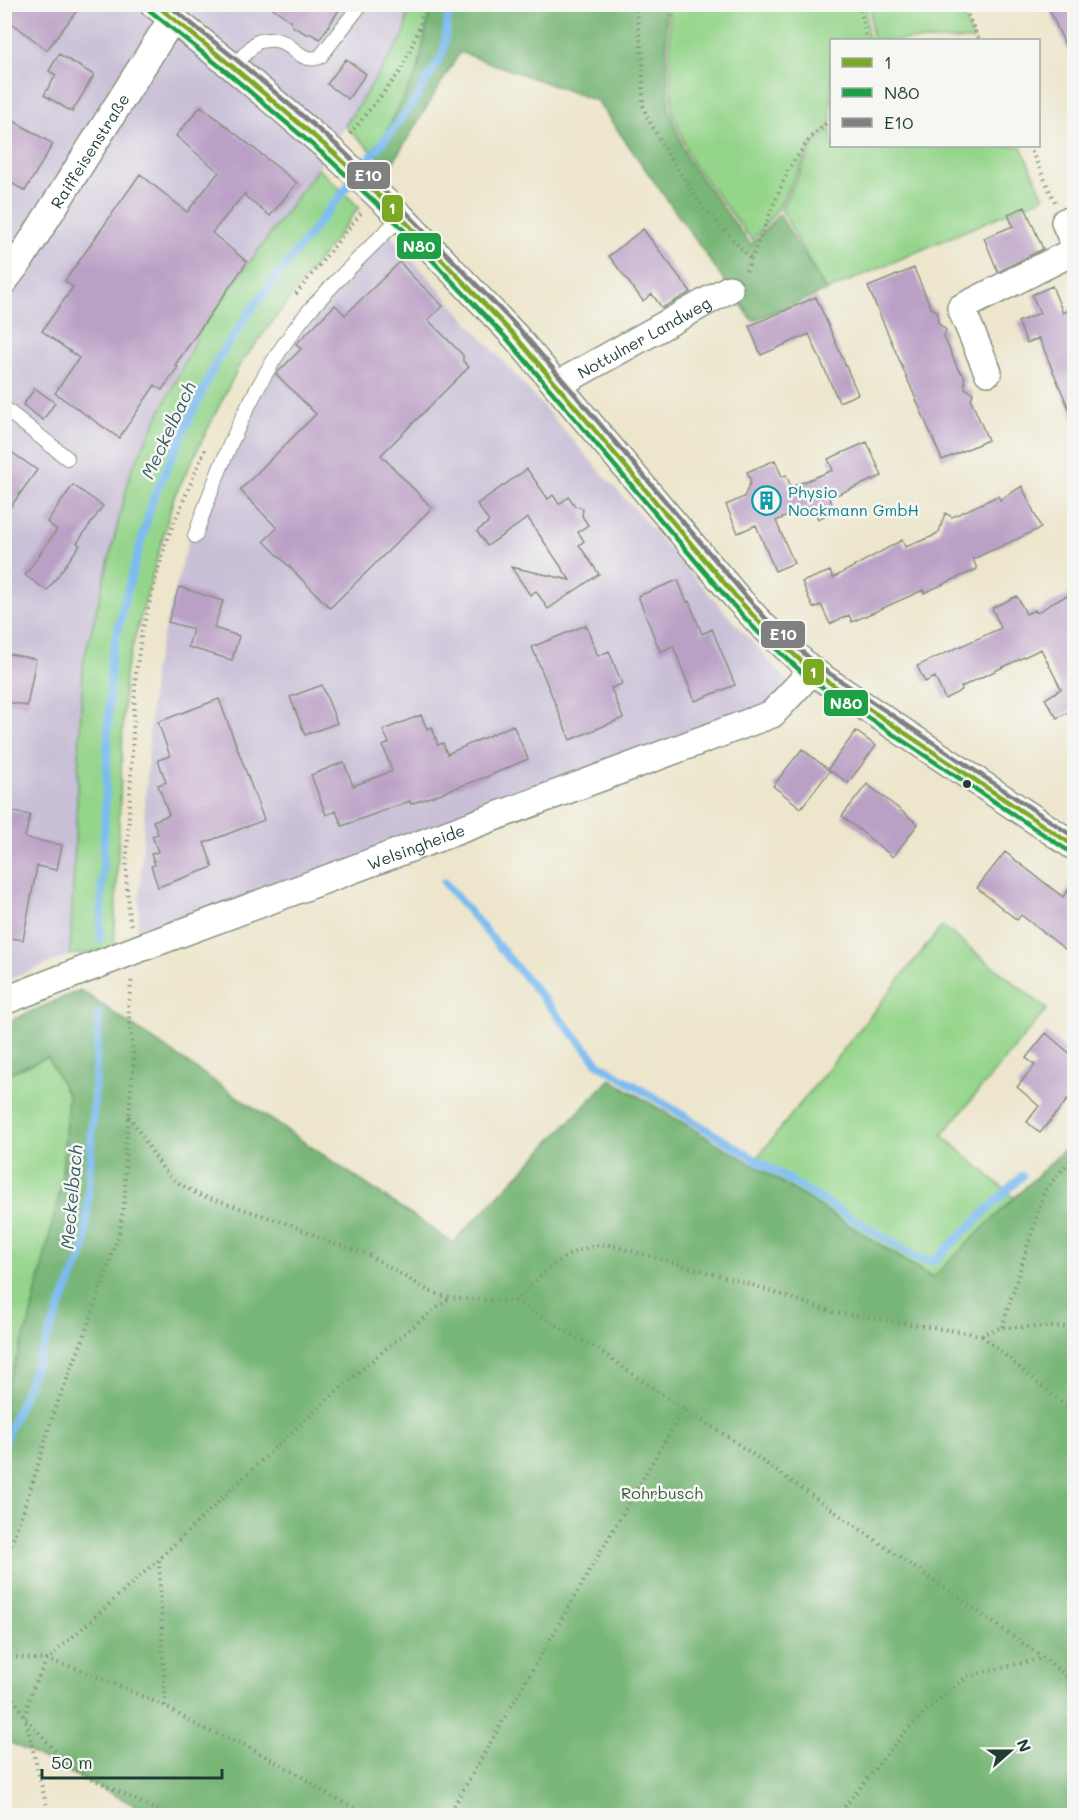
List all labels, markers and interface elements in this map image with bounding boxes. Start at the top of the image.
legend [830,39,1040,147]
text: 1 [884,50,892,74]
text: N80 [884,80,919,104]
street label: Raiffeisenstraße [45,89,133,212]
text: E10 [884,110,913,134]
line badge: E10 [346,161,391,190]
text: E10 [354,164,382,185]
line badge: 1 [381,194,404,223]
text: 1 [388,197,396,218]
line badge: N80 [396,232,442,260]
text: N80 [403,235,435,256]
street label: Nottulner Landweg [573,291,714,382]
water label: Meckelbach [135,377,201,483]
place label: Physio Nockmann GmbH [788,481,919,520]
building icon: Physio Nockmann GmbH [751,484,783,516]
line badge: E10 [760,620,806,649]
text: E10 [769,623,797,644]
line badge: 1 [802,658,825,686]
text: 1 [809,661,817,682]
line badge: N80 [823,689,869,717]
text: N80 [830,692,862,713]
unlabelled marker [961,778,973,790]
street label: Welsingheide [364,818,468,874]
water label: Meckelbach [54,1144,88,1250]
park label: Rohrbusch [621,1482,703,1503]
north arrow [980,1721,1040,1781]
text: N [1012,1736,1036,1755]
scale bar [42,1742,222,1780]
text: 50 m [51,1750,93,1774]

